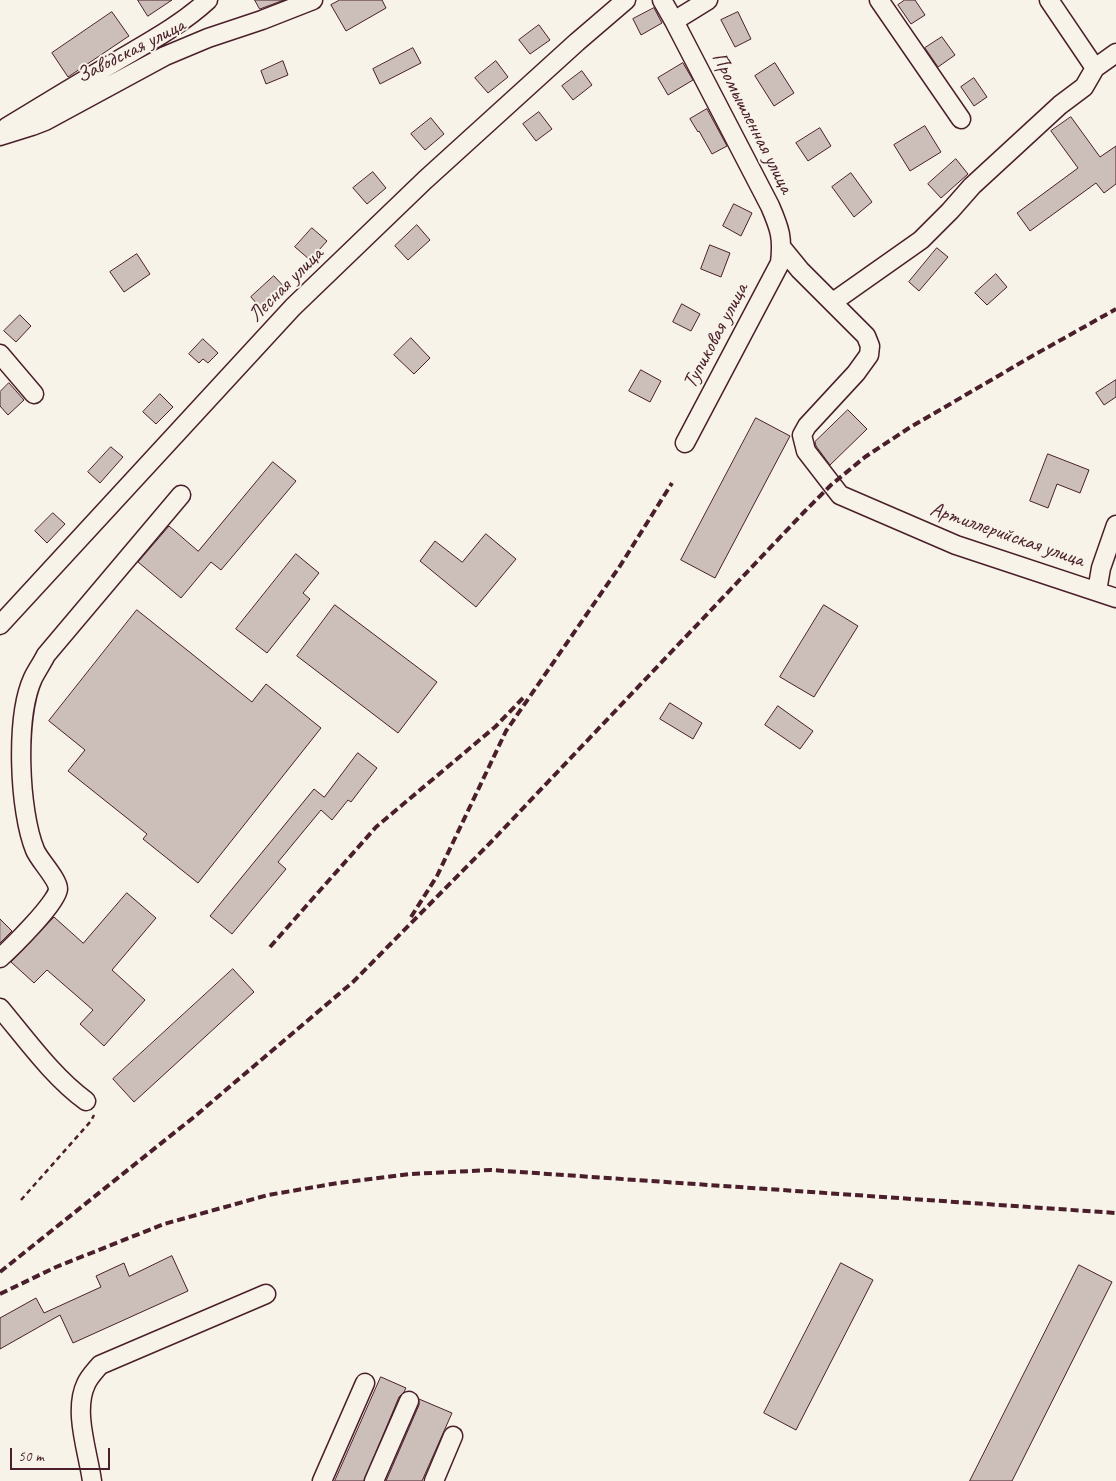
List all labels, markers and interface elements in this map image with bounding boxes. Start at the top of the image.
street label: Заводская улица [73,13,189,89]
street label: Промышленная улица [706,48,798,198]
street label: Лесная улица [243,242,329,328]
street label: Тупиковая улица [678,279,754,393]
street label: Артиллерийская улица [927,497,1087,573]
scale bar [12,1438,112,1470]
text: 50 m [18,1447,44,1466]

